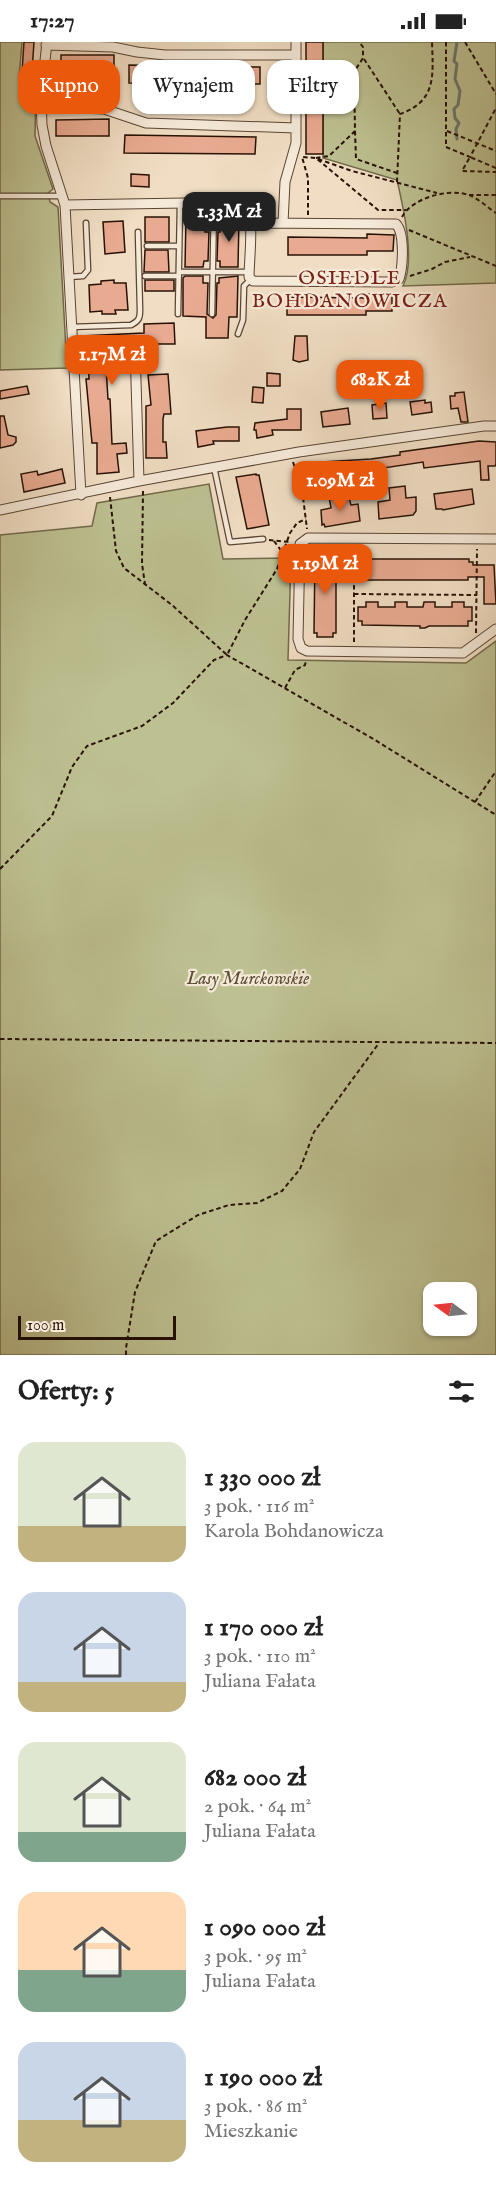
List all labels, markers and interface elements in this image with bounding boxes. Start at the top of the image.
text: 17:27 [30,7,75,35]
chip: Kupno [18,60,120,114]
chip: Wynajem [132,60,255,114]
chip: Filtry [267,60,359,114]
pin: 1.33M zł [167,192,291,243]
text: 1.33M zł [197,199,261,224]
district label: OSIEDLE BOHDANOWICZA [252,266,448,314]
pin: 1.17M zł [50,335,174,386]
text: 1.17M zł [79,342,145,367]
pin: 682K zł [325,360,435,411]
text: 682K zł [350,367,410,392]
pin: 1.09M zł [278,461,402,512]
text: 1.09M zł [306,468,374,493]
pin: 1.19M zł [263,544,387,595]
text: 1.19M zł [292,551,358,576]
park label: Lasy Murckowskie [186,968,309,991]
north arrow [423,1282,477,1336]
map controls [423,1282,477,1336]
scale bar [18,1313,176,1340]
text: 100 m [27,1316,64,1336]
text: Oferty: 5 [18,1375,114,1408]
icon: filters [445,1375,478,1408]
text: 1 330 000 zł [204,1461,320,1494]
icon: home [66,1466,138,1538]
text: 3 pok. · 116 m² [204,1494,315,1519]
text: Karola Bohdanowicza [204,1519,384,1544]
text: 1 170 000 zł [204,1611,323,1644]
icon: home [66,1616,138,1688]
text: 3 pok. · 110 m² [204,1644,316,1669]
text: Juliana Fałata [204,1669,316,1694]
text: 682 000 zł [204,1761,306,1794]
icon: home [66,1766,138,1838]
text: 2 pok. · 64 m² [204,1794,311,1819]
text: Juliana Fałata [204,1819,316,1844]
text: 1 090 000 zł [204,1911,325,1944]
icon: home [66,1916,138,1988]
text: 3 pok. · 95 m² [204,1944,307,1969]
text: Juliana Fałata [204,1969,316,1994]
text: 1 190 000 zł [204,2061,322,2094]
icon: home [66,2066,138,2138]
text: 3 pok. · 86 m² [204,2094,307,2119]
text: Mieszkanie [204,2119,298,2144]

